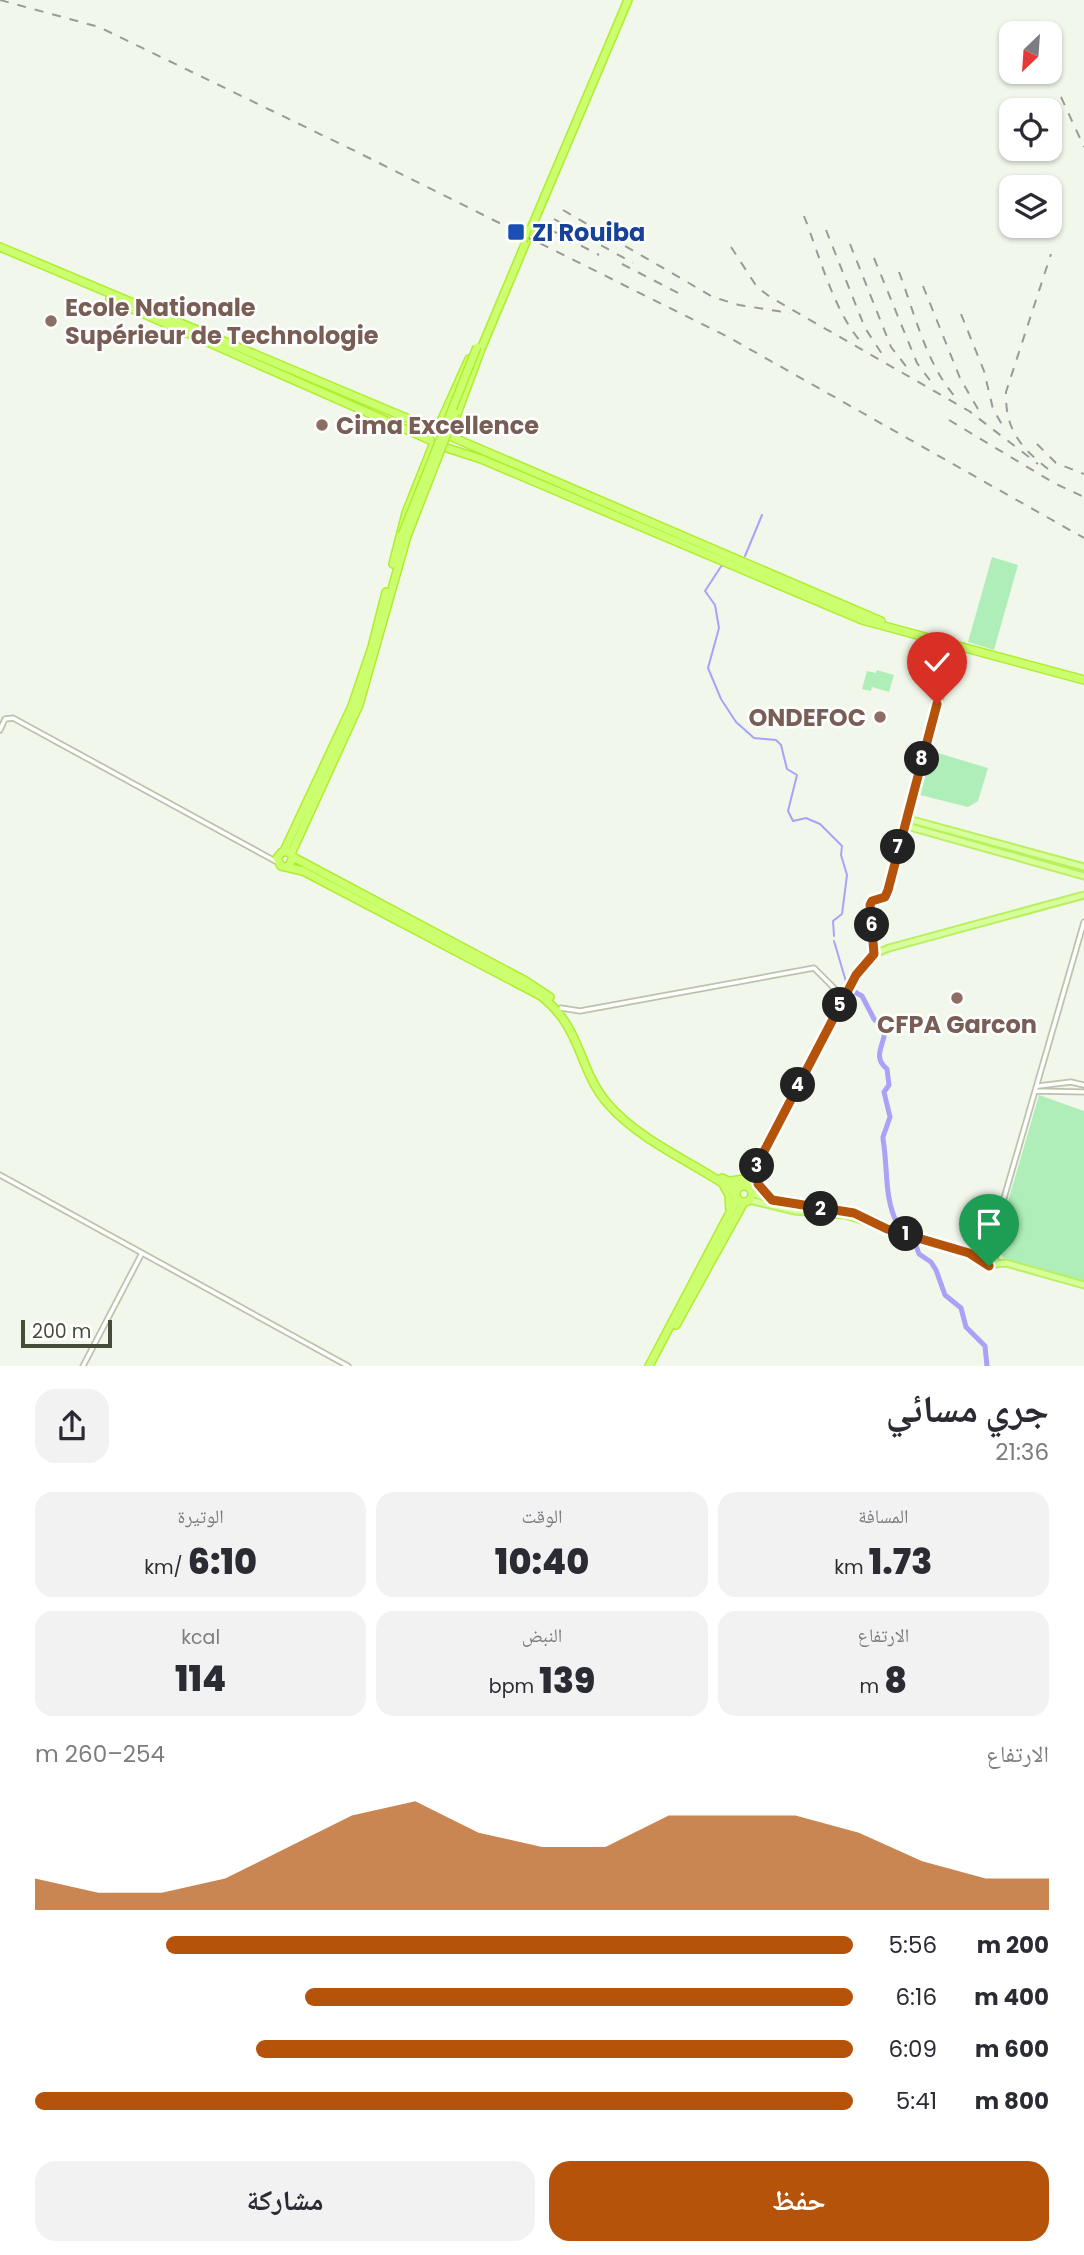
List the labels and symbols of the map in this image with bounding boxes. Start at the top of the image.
north arrow [999,21,1062,84]
place label: ZI Rouiba [532,216,645,249]
marker: ZI Rouiba [506,222,526,242]
place label: Ecole Nationale Supérieur de Technologie [65,291,379,352]
marker: Ecole Nationale Supérieur de Technologie [43,313,59,329]
place label: Cima Excellence [336,409,539,442]
marker: Cima Excellence [314,417,330,433]
pin [907,632,967,704]
place label: ONDEFOC [748,701,866,734]
marker: ONDEFOC [872,709,888,725]
pin: 8 [904,742,940,776]
pin: 7 [880,830,916,864]
pin: 6 [854,908,890,942]
pin: 5 [822,988,858,1023]
marker: CFPA Garcon [949,990,965,1006]
place label: CFPA Garcon [877,1008,1037,1041]
pin: 4 [780,1068,816,1102]
pin: 3 [740,1148,774,1184]
pin: 2 [804,1192,838,1226]
pin [959,1194,1019,1266]
pin: 1 [888,1216,923,1252]
scale bar [21,1317,112,1349]

